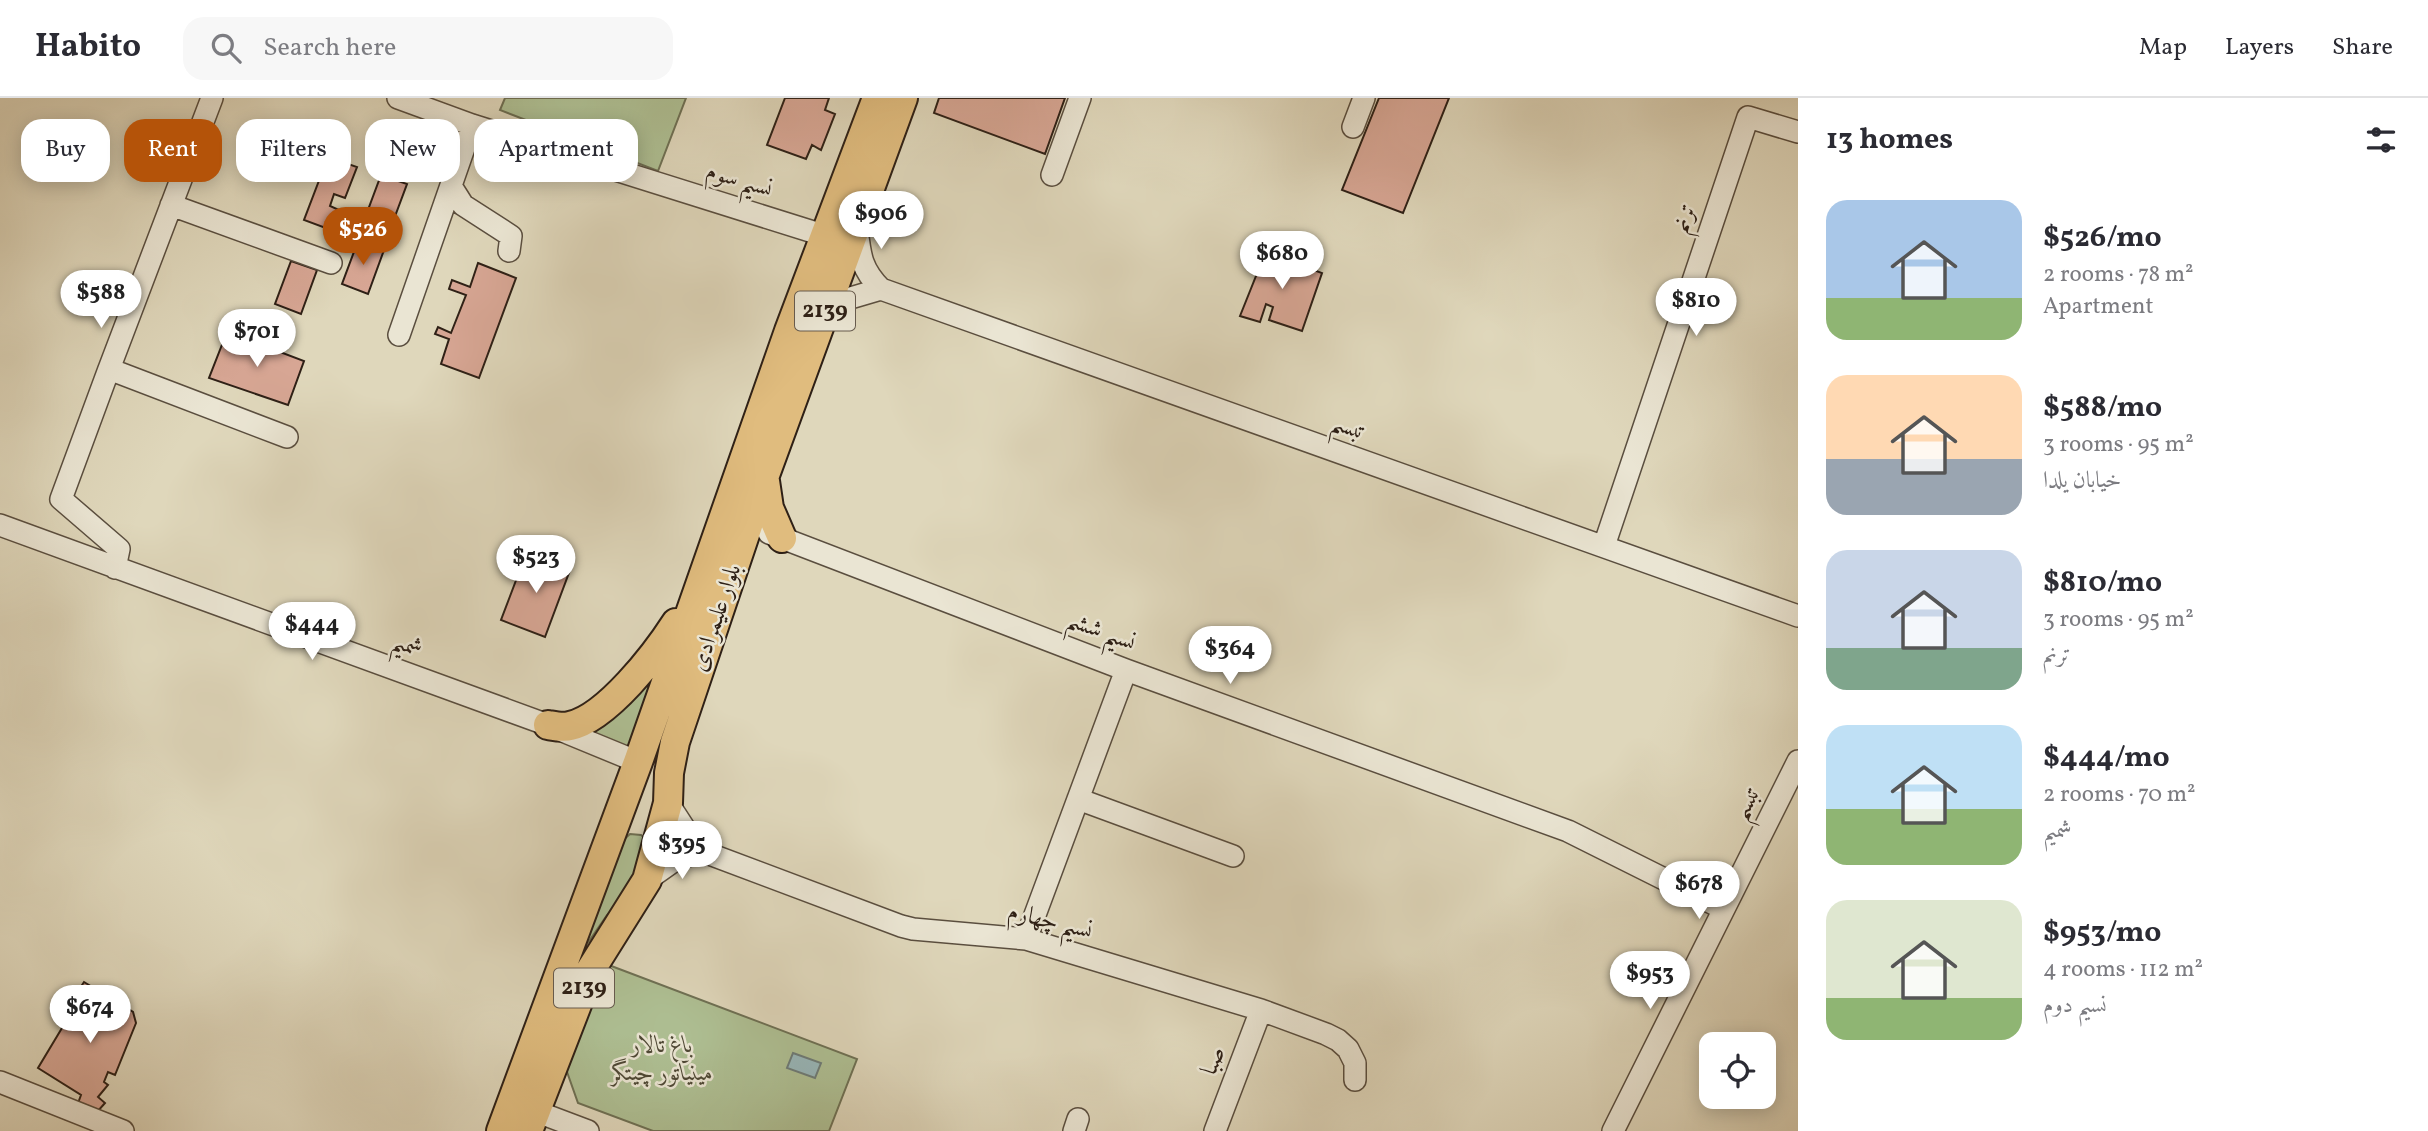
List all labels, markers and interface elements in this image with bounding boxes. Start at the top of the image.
search box [183,17,673,80]
text: Habito [35,25,141,71]
icon: search [207,29,245,67]
text: Search here [263,30,396,66]
text: Map [2139,31,2187,65]
text: Layers [2225,31,2294,65]
text: Share [2332,31,2393,65]
chip: Buy [21,119,110,182]
chip: Rent [124,119,222,182]
chip: Filters [236,119,351,182]
chip: New [365,119,460,182]
chip: Apartment [474,119,638,182]
text: 13 homes [1826,119,1953,161]
icon: filters [2362,121,2400,159]
street label: نسیم سوم [700,155,777,212]
pin: $906 [840,192,922,251]
text: $906 [855,198,907,230]
street label: ترنم [1665,200,1709,239]
pin: $526 [322,208,404,267]
text: $526 [339,214,387,246]
text: $526/mo [2043,217,2162,259]
icon: home [1882,228,1966,312]
pin: $680 [1241,232,1323,291]
text: $680 [1256,238,1308,270]
text: 2 rooms · 78 m² [2043,259,2194,291]
pin: $588 [60,271,142,330]
text: $588 [77,277,125,309]
pin: $810 [1655,278,1737,338]
text: $810 [1672,285,1720,317]
text: Apartment [2043,291,2154,323]
road number: 2139 [795,292,855,330]
pin: $701 [216,310,298,369]
text: $701 [234,316,280,348]
text: $588/mo [2043,387,2162,429]
icon: home [1882,403,1966,487]
street label: تبسم [1325,406,1370,454]
text: 3 rooms · 95 m² [2043,429,2194,461]
text: خیابان یلدا [2043,465,2121,497]
pin: $523 [495,536,577,595]
text: $523 [512,542,560,574]
street label: بلوار علیمرادی [683,560,751,676]
text: $810/mo [2043,562,2162,604]
icon: home [1882,578,1966,662]
pin: $444 [271,602,353,662]
street label: نسیم ششم [1060,603,1141,665]
text: 3 rooms · 95 m² [2043,604,2194,636]
text: $444 [285,609,339,641]
street label: شمیم [385,625,427,672]
pin: $364 [1189,626,1271,686]
text: $364 [1205,633,1255,665]
text: ترنم [2043,640,2071,672]
text: $444/mo [2043,737,2170,779]
icon: home [1882,753,1966,837]
text: 2 rooms · 70 m² [2043,779,2196,811]
street label: تبسم [1724,781,1774,829]
text: شمیم [2043,815,2072,847]
pin: $395 [641,822,723,881]
text: $395 [658,828,706,860]
pin: $678 [1658,862,1740,921]
text: $678 [1675,868,1723,900]
street label: نسیم چهارم [1003,895,1096,954]
text: $953/mo [2043,912,2161,954]
icon: home [1882,928,1966,1012]
pin: $953 [1609,951,1691,1011]
text: 4 rooms · 112 m² [2043,954,2203,986]
text: $953 [1626,958,1674,990]
road number: 2139 [554,968,614,1007]
pin: $674 [49,986,131,1045]
text: نسیم دوم [2043,990,2107,1022]
text: $674 [66,992,114,1024]
park label: باغ تالار مینیاتور چیتگر [609,1029,713,1091]
map controls [1699,1032,1776,1109]
button: locate [1699,1032,1776,1109]
street label: صبا [1193,1042,1235,1080]

